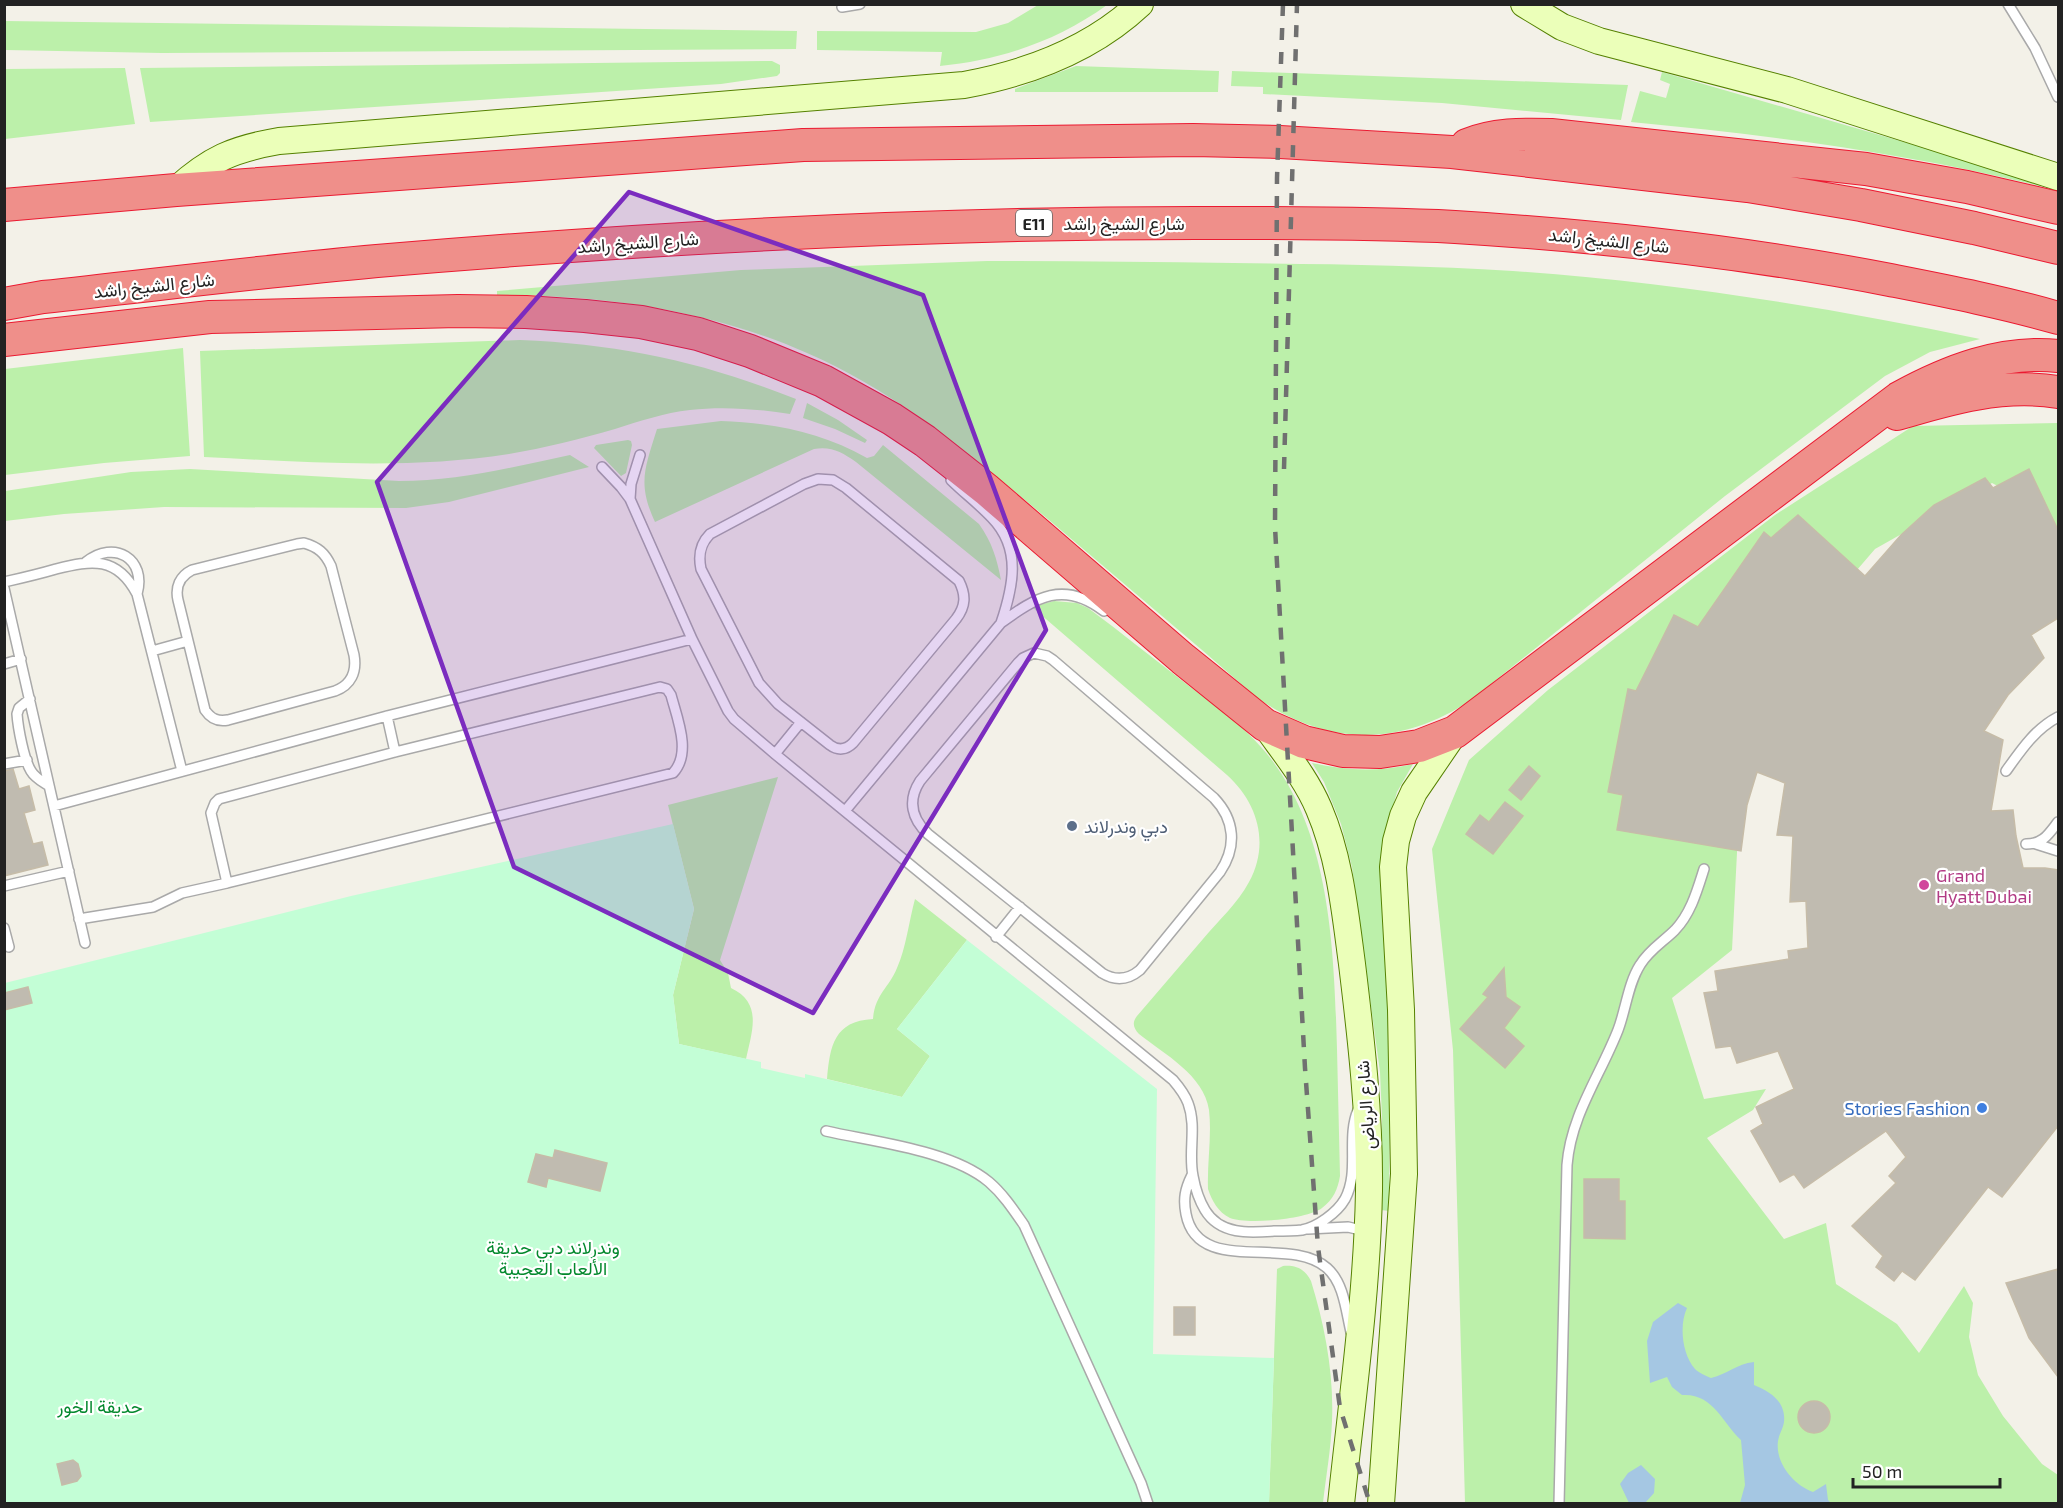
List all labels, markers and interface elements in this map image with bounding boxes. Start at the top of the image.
road number: E11 [1016,210,1052,236]
street label: شارع الشيخ راشد [1063,212,1185,236]
street label: شارع الشيخ راشد [1547,223,1671,259]
street label: شارع الشيخ راشد [577,227,700,259]
street label: شارع الشيخ راشد [92,268,216,304]
place label: دبي وندرلاند [1084,815,1168,842]
marker: دبي وندرلاند [1065,819,1079,833]
place label: Grand Hyatt Dubai [1936,864,2032,907]
marker: Grand Hyatt Dubai [1917,878,1931,892]
street label: شارع الرياض [1351,1060,1381,1150]
place label: Stories Fashion [1845,1097,1970,1119]
marker: Stories Fashion [1975,1101,1989,1115]
park label: وندرلاند دبي حديقة الألعاب العجيبة [486,1236,620,1279]
park label: حديقة الخور [56,1395,143,1418]
scale bar [1853,1451,2000,1489]
text: 50 m [1862,1460,1902,1482]

